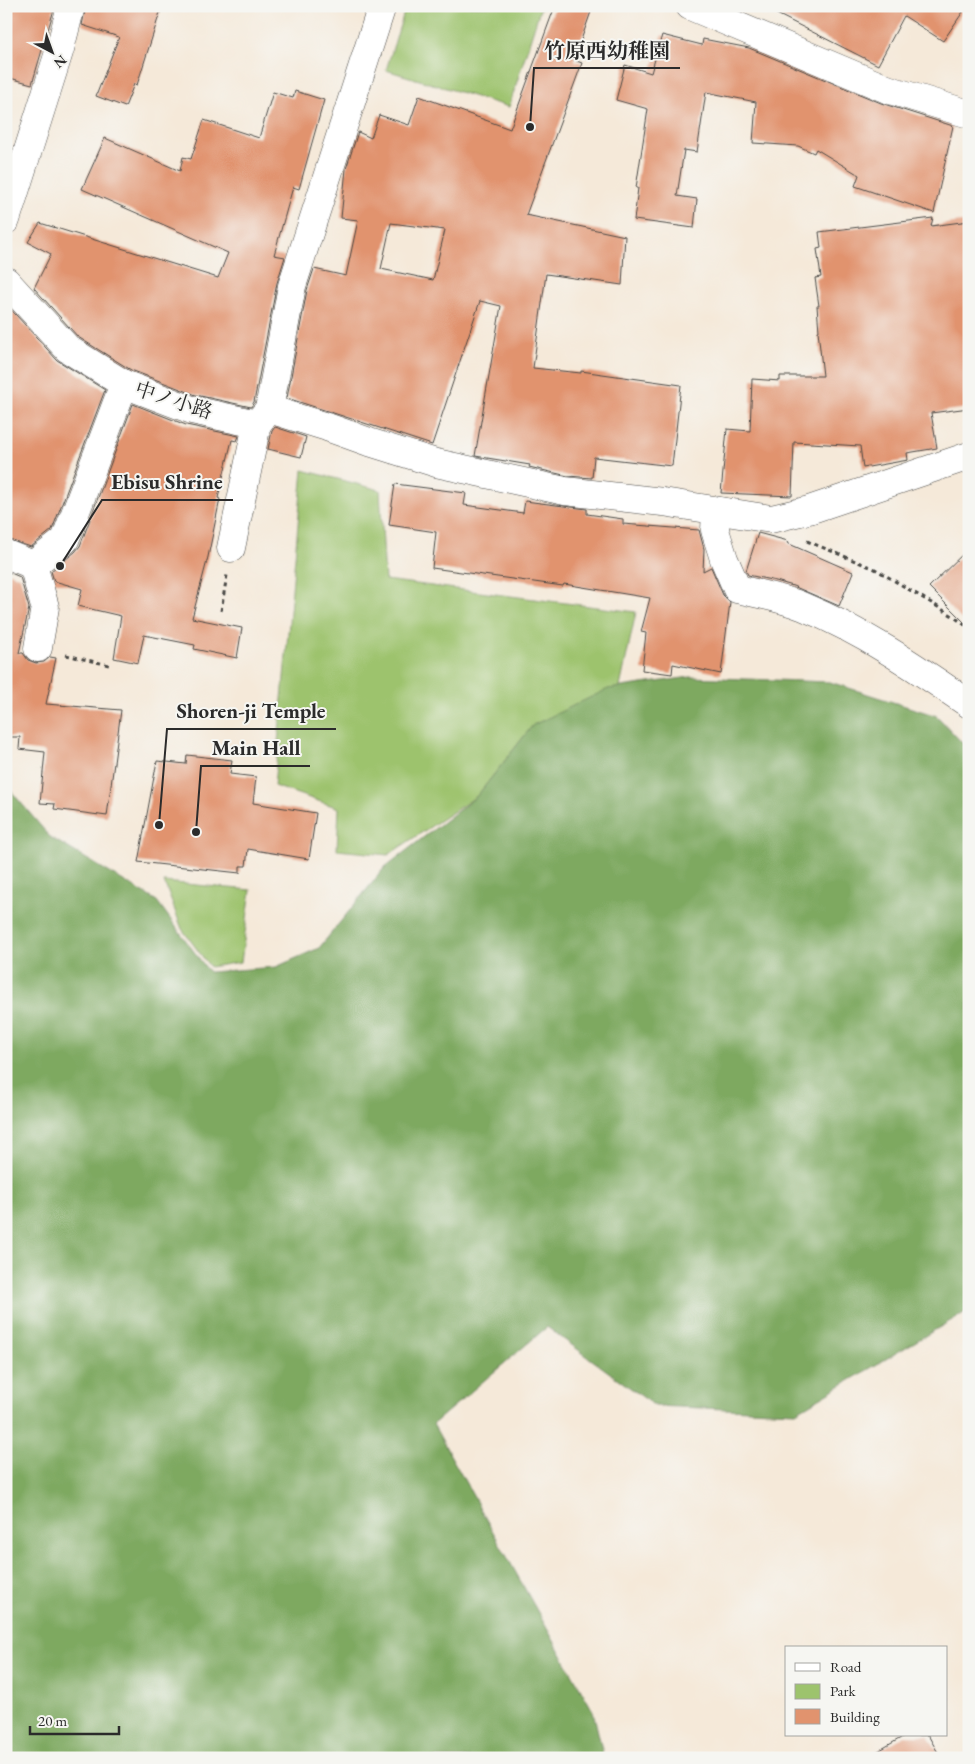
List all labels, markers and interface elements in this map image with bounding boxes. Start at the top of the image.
north arrow [28,28,78,78]
callout: 竹原西幼稚園 [534,32,680,68]
text: 竹原西幼稚園 [544,37,670,64]
text: N [50,51,71,73]
street label: 中ノ小路 [132,375,216,425]
callout: Ebisu Shrine [102,464,233,500]
text: Ebisu Shrine [111,468,223,495]
callout: Shoren-ji Temple [167,693,336,729]
text: Shoren-ji Temple [176,697,326,724]
callout: Main Hall [201,730,310,766]
text: Main Hall [211,734,301,761]
legend [785,1646,948,1736]
text: Road [830,1657,862,1676]
text: Park [830,1681,857,1700]
scale bar [30,1704,119,1736]
text: Building [830,1707,880,1726]
text: 20 m [38,1711,67,1730]

